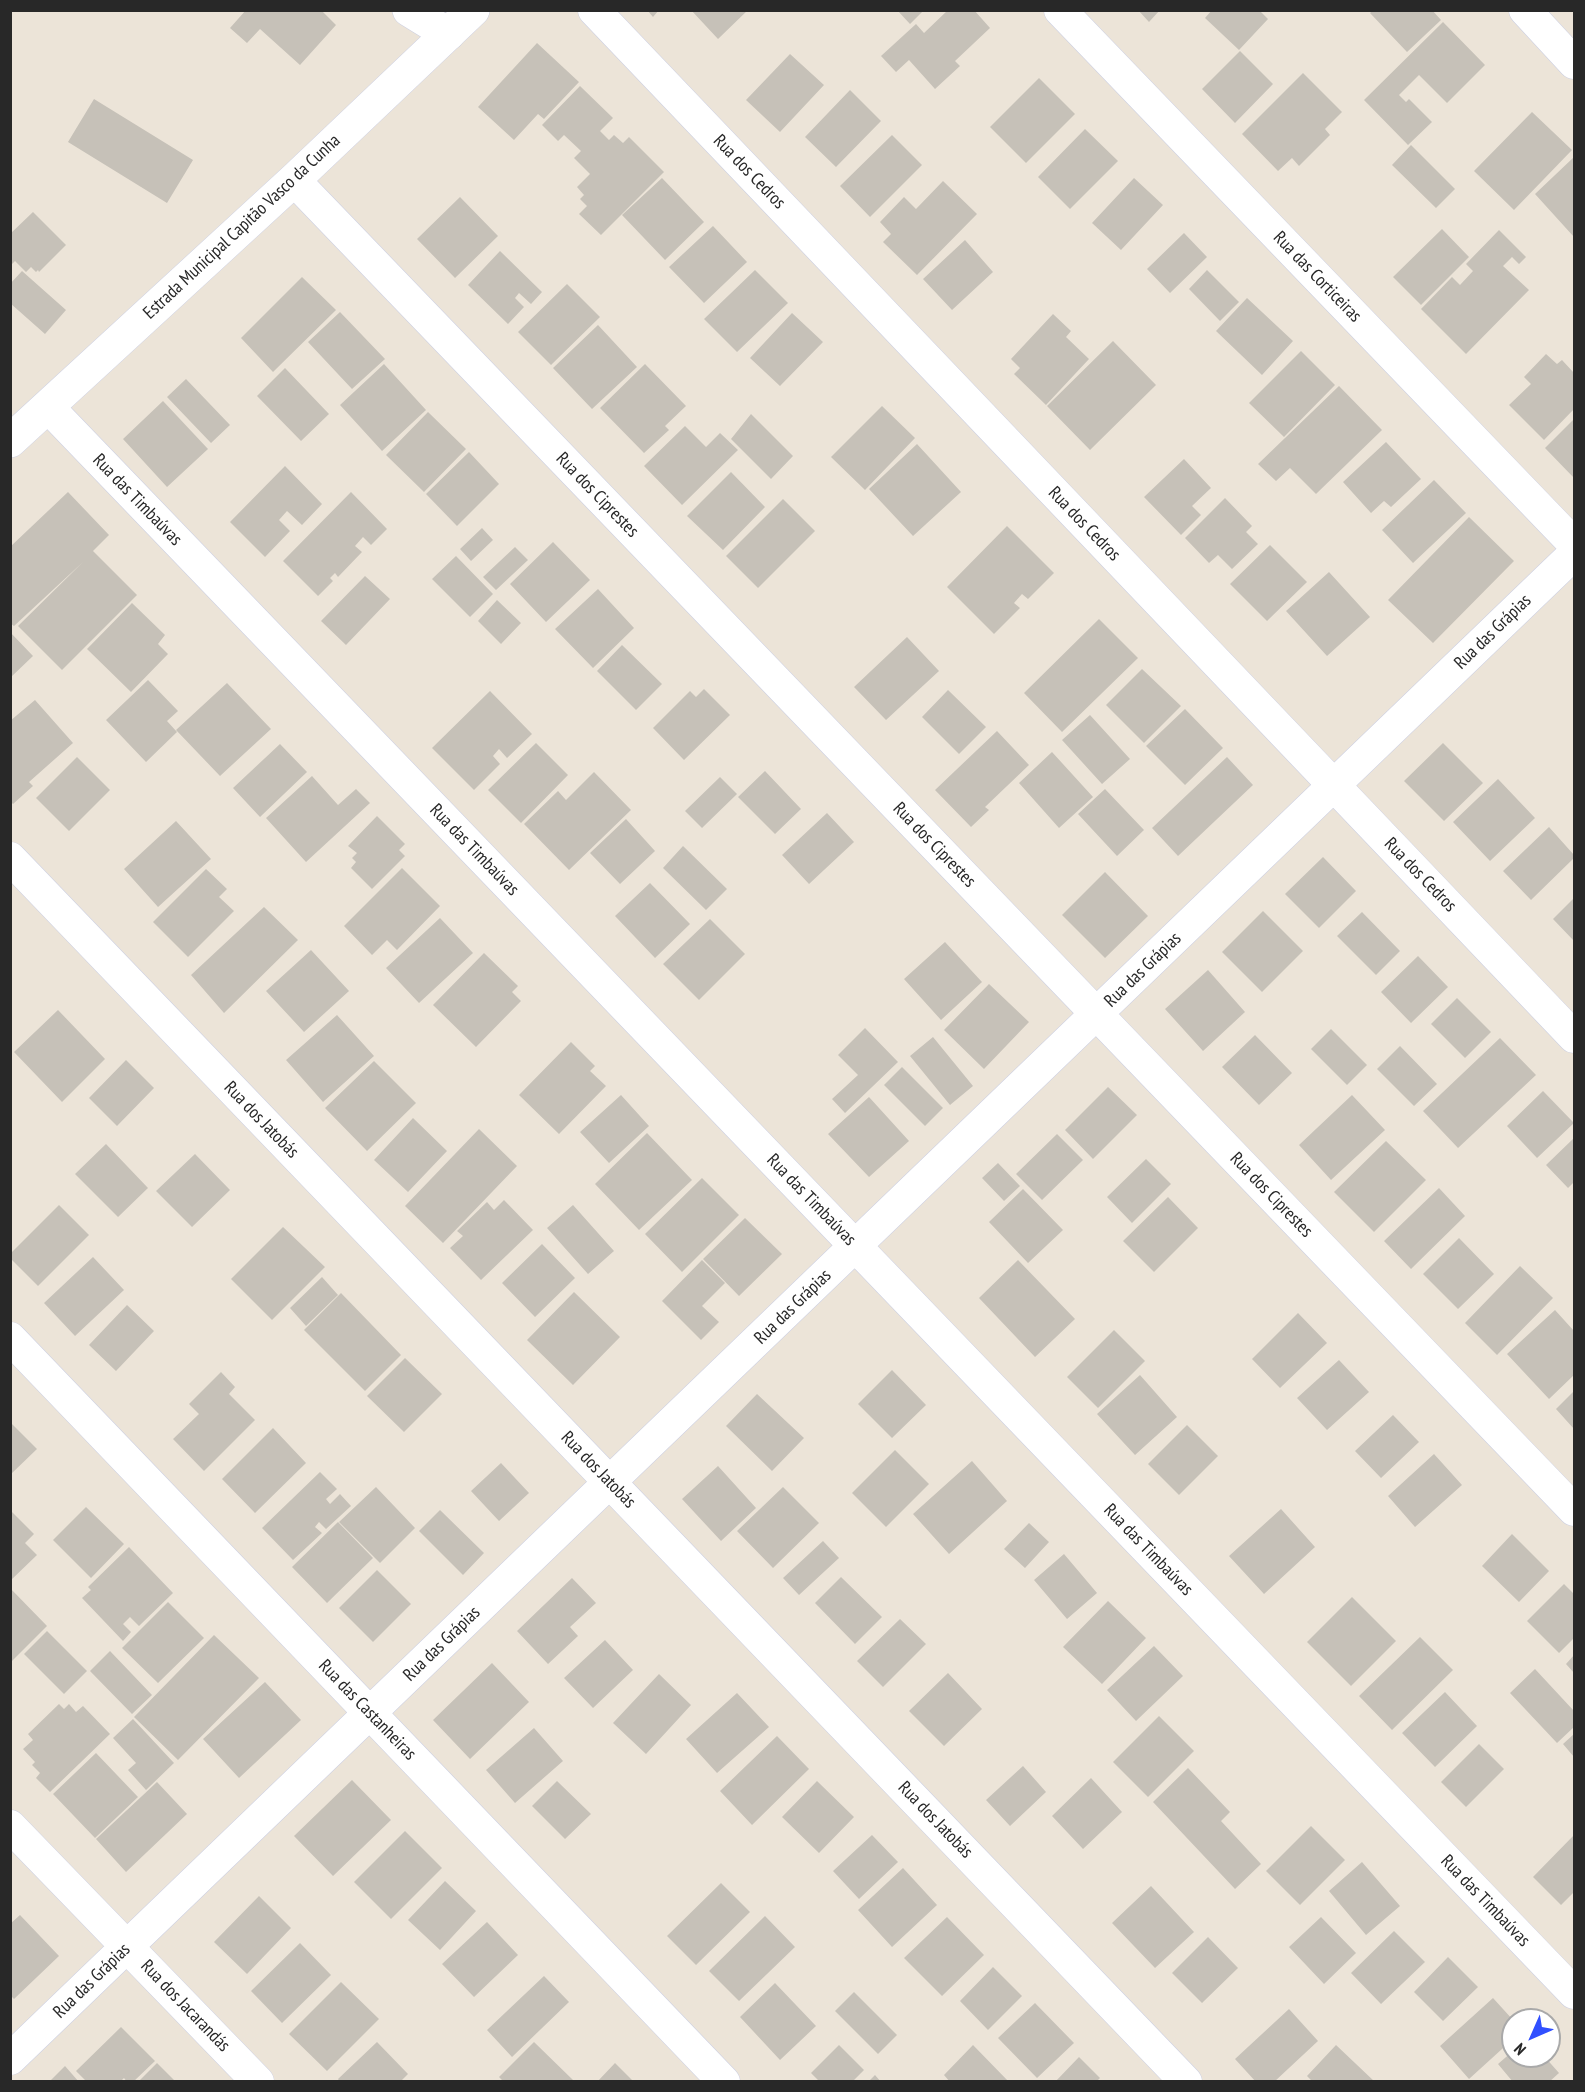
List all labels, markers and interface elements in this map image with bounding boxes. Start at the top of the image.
street label: Estrada Municipal Capitão Vasco da Cunha [139,130,345,324]
street label: Rua dos Cedros [708,130,790,214]
street label: Rua das Corticeiras [1268,227,1366,327]
street label: Rua dos Ciprestes [551,448,643,542]
street label: Rua das Timbaúvas [88,450,186,550]
street label: Rua dos Cedros [1043,482,1125,566]
street label: Rua das Grápias [1450,590,1536,674]
street label: Rua dos Ciprestes [888,798,980,892]
street label: Rua das Timbaúvas [425,800,523,900]
street label: Rua dos Cedros [1379,833,1461,917]
street label: Rua das Grápias [1100,928,1186,1012]
street label: Rua dos Jatobás [219,1077,303,1163]
street label: Rua dos Ciprestes [1225,1148,1317,1242]
street label: Rua das Timbaúvas [762,1150,860,1250]
street label: Rua das Grápias [750,1265,836,1349]
street label: Rua dos Jatobás [556,1427,640,1513]
street label: Rua das Timbaúvas [1099,1500,1197,1600]
street label: Rua das Grápias [399,1602,485,1686]
street label: Rua das Castanheiras [314,1655,420,1765]
street label: Rua dos Jatobás [893,1777,977,1863]
street label: Rua das Timbaúvas [1436,1851,1534,1951]
street label: Rua das Grápias [49,1939,135,2023]
street label: Rua dos Jacarandás [136,1956,234,2056]
north arrow [1501,2008,1561,2068]
text: N [1510,2039,1530,2059]

